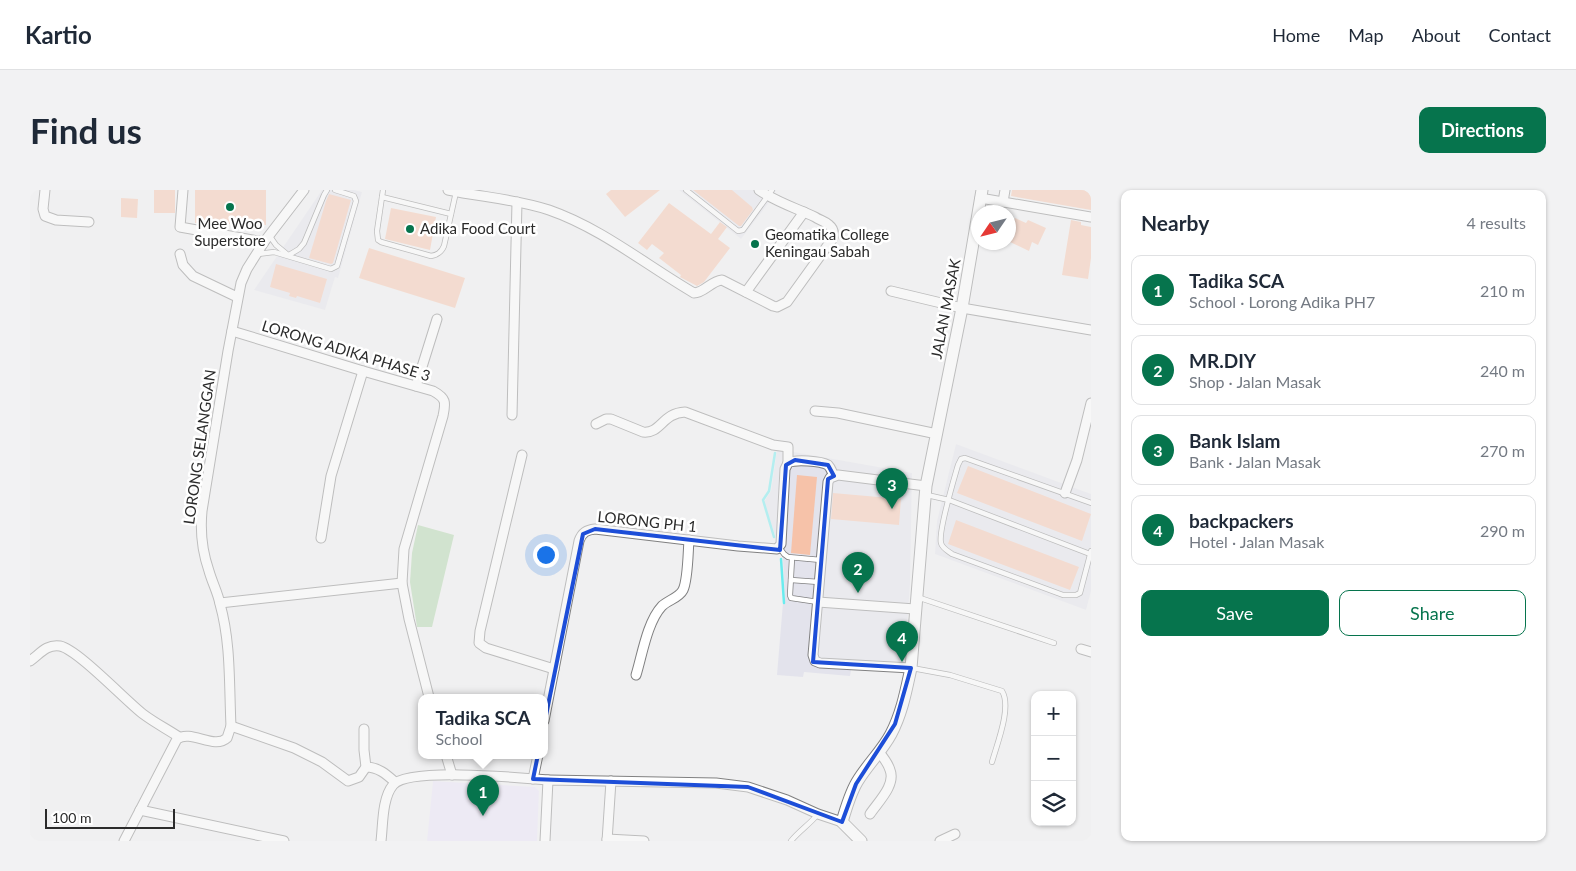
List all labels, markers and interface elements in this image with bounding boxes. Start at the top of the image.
text: Kartio [25,20,92,49]
text: Home [1272,24,1320,46]
text: Map [1348,24,1384,46]
text: About [1412,24,1461,46]
text: Contact [1489,24,1551,46]
button: Directions [1419,107,1546,153]
text: Find us [30,109,142,151]
marker: Mee Woo Superstore [224,201,236,213]
north arrow [971,205,1016,250]
text: Nearby [1141,210,1209,235]
text: 4 results [1466,213,1526,232]
place label: Mee Woo Superstore [194,214,266,249]
place label: Adika Food Court [420,219,536,237]
marker: Adika Food Court [404,223,416,235]
place label: Geomatika College Keningau Sabah [765,225,889,260]
marker: Geomatika College Keningau Sabah [749,238,761,250]
street label: JALAN MASAK [926,257,964,360]
text: Tadika SCA [1189,269,1284,292]
text: 1 [1153,281,1163,300]
text: 210 m [1480,281,1525,300]
text: School · Lorong Adika PH7 [1189,292,1375,311]
street label: LORONG ADIKA PHASE 3 [260,316,433,384]
text: MR.DIY [1189,349,1256,372]
text: 2 [1153,361,1163,380]
text: 240 m [1480,361,1525,380]
street label: LORONG SELANGGAN [179,368,219,526]
text: Shop · Jalan Masak [1189,372,1321,391]
text: Bank Islam [1189,429,1281,452]
text: 3 [1153,441,1163,460]
text: 270 m [1480,441,1525,460]
text: Bank · Jalan Masak [1189,452,1321,471]
pin: 3 [876,468,908,509]
street label: LORONG PH 1 [597,507,698,535]
text: backpackers [1189,509,1294,532]
text: 4 [1153,521,1163,540]
text: 290 m [1480,521,1525,540]
text: Hotel · Jalan Masak [1189,532,1324,551]
your location [533,542,559,568]
pin: 2 [842,552,874,593]
button: Save [1141,590,1329,636]
button: Share [1339,590,1526,636]
pin: 4 [886,621,918,662]
map controls [1031,691,1076,826]
button: + [1031,691,1076,736]
popup [418,694,548,759]
text: Tadika SCA [435,706,531,729]
text: School [435,729,483,748]
button: − [1031,736,1076,781]
pin: 1 [467,775,499,816]
button: layers [1031,781,1076,826]
scale bar [45,806,175,829]
text: 100 m [52,809,91,826]

